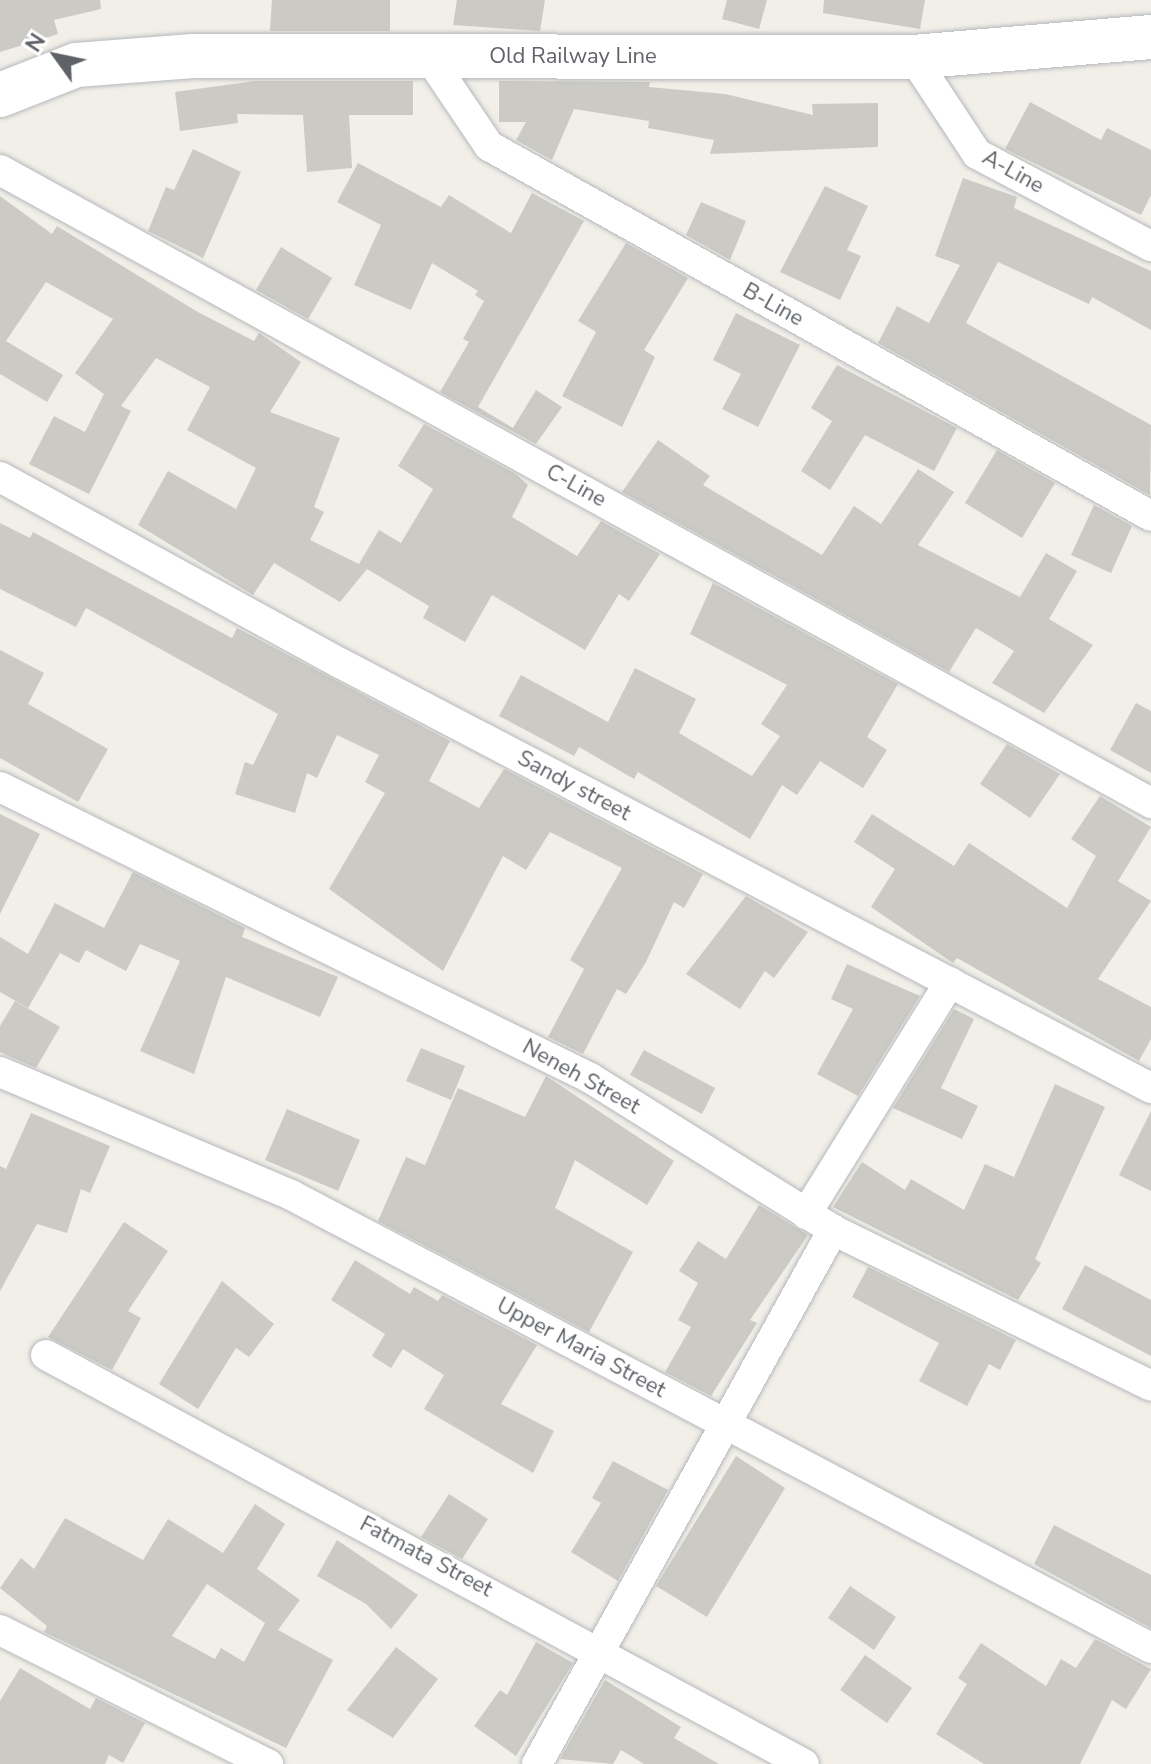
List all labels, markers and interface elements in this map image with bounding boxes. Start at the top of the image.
north arrow [16,16,96,96]
text: N [19,28,53,58]
street label: Old Railway Line [489,44,657,70]
street label: A-Line [978,144,1048,200]
street label: B-Line [738,278,808,332]
street label: C-Line [541,459,611,513]
street label: Sandy street [513,745,635,827]
street label: Neneh Street [518,1034,644,1120]
street label: Upper Maria Street [492,1292,670,1404]
street label: Fatmata Street [355,1511,497,1603]

